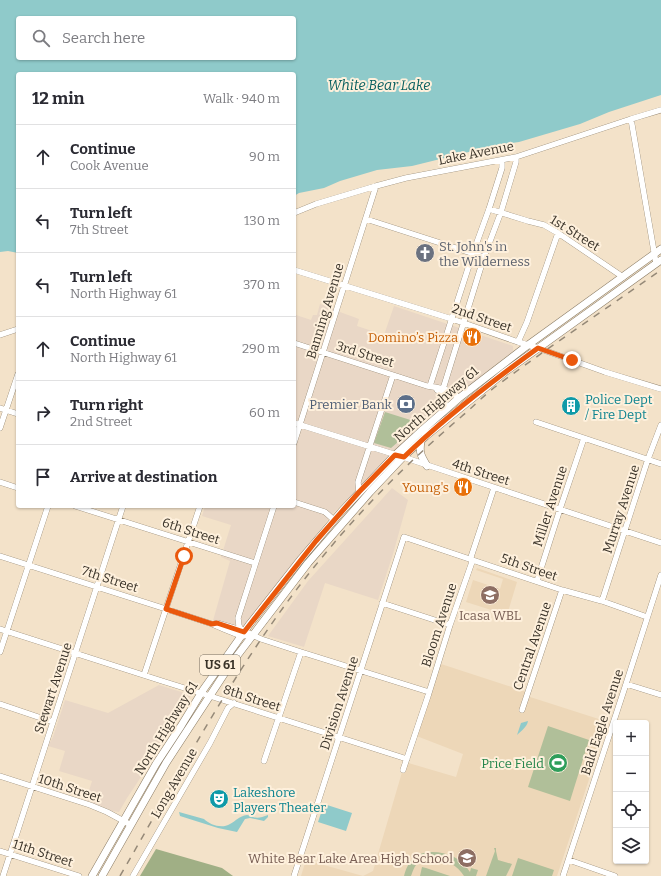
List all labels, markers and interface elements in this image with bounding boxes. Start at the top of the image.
search box [16,16,296,60]
icon: search [30,27,52,49]
text: Search here [62,29,145,47]
water label: White Bear Lake [328,77,430,94]
text: 12 min [32,88,85,109]
text: Walk · 940 m [203,91,280,106]
street label: Lake Avenue [437,138,515,168]
text: Continue [70,140,136,158]
icon: ahead [32,146,54,168]
text: 90 m [249,149,280,164]
text: Cook Avenue [70,158,149,173]
text: Turn left [70,204,132,222]
icon: left [32,210,54,232]
street label: 1st Street [547,212,603,254]
text: 130 m [244,213,280,228]
text: 7th Street [70,222,129,237]
place label: St. John's in the Wilderness [439,239,530,269]
church icon: St. John's in the Wilderness [414,242,436,264]
street label: Banning Avenue [303,261,347,361]
text: Turn left [70,268,132,286]
icon: left [32,274,54,296]
text: 370 m [243,277,280,292]
text: North Highway 61 [70,286,177,301]
street label: 2nd Street [450,301,514,335]
restaurant icon: Domino’s Pizza [461,326,483,348]
place label: Domino’s Pizza [368,330,458,345]
text: Continue [70,332,136,350]
icon: ahead [32,338,54,360]
street label: 3rd Street [334,338,396,370]
text: 290 m [242,341,280,356]
text: North Highway 61 [70,350,177,365]
route end [563,351,581,369]
street label: North Highway 61 [391,363,482,445]
place label: Police Dept / Fire Dept [585,392,653,422]
bank icon: Premier Bank [395,393,417,415]
building icon: Police Dept / Fire Dept [560,395,582,417]
text: Turn right [70,396,143,414]
place label: Premier Bank [309,397,393,412]
icon: right [32,402,54,424]
text: 60 m [249,405,280,420]
text: 2nd Street [70,414,132,429]
street label: 4th Street [450,456,512,488]
street label: Murray Avenue [600,463,642,555]
street label: Miller Avenue [530,464,570,548]
icon: arrive [32,466,54,488]
text: Arrive at destination [70,468,217,486]
restaurant icon: Young's [452,476,474,498]
place label: Young's [402,480,449,495]
street label: 6th Street [160,515,222,547]
route start [175,547,193,565]
street label: 5th Street [499,550,560,584]
street label: 7th Street [80,563,140,595]
street label: Bloom Avenue [418,581,460,669]
school or university icon: Icasa WBL [479,584,501,606]
street label: Central Avenue [510,600,554,692]
place label: Icasa WBL [459,608,521,623]
street label: Stewart Avenue [31,640,75,736]
street label: Division Avenue [317,654,361,752]
road number: US 61 [200,655,240,675]
street label: Bald Eagle Avenue [578,667,626,777]
street label: North Highway 61 [131,678,201,777]
street label: 8th Street [221,682,283,714]
map controls [613,720,649,864]
button: + [613,720,649,756]
street label: Long Avenue [148,745,200,821]
sports icon: Price Field [547,752,569,774]
place label: Price Field [481,756,544,771]
button: − [613,756,649,792]
street label: 10th Street [36,771,104,805]
place label: Lakeshore Players Theater [233,785,326,815]
theatre icon: Lakeshore Players Theater [208,788,230,810]
button: locate [613,792,649,828]
button: layers [613,828,649,864]
street label: 11th Street [11,836,75,870]
school or university icon: White Bear Lake Area High School [456,847,478,869]
place label: White Bear Lake Area High School [248,851,453,866]

